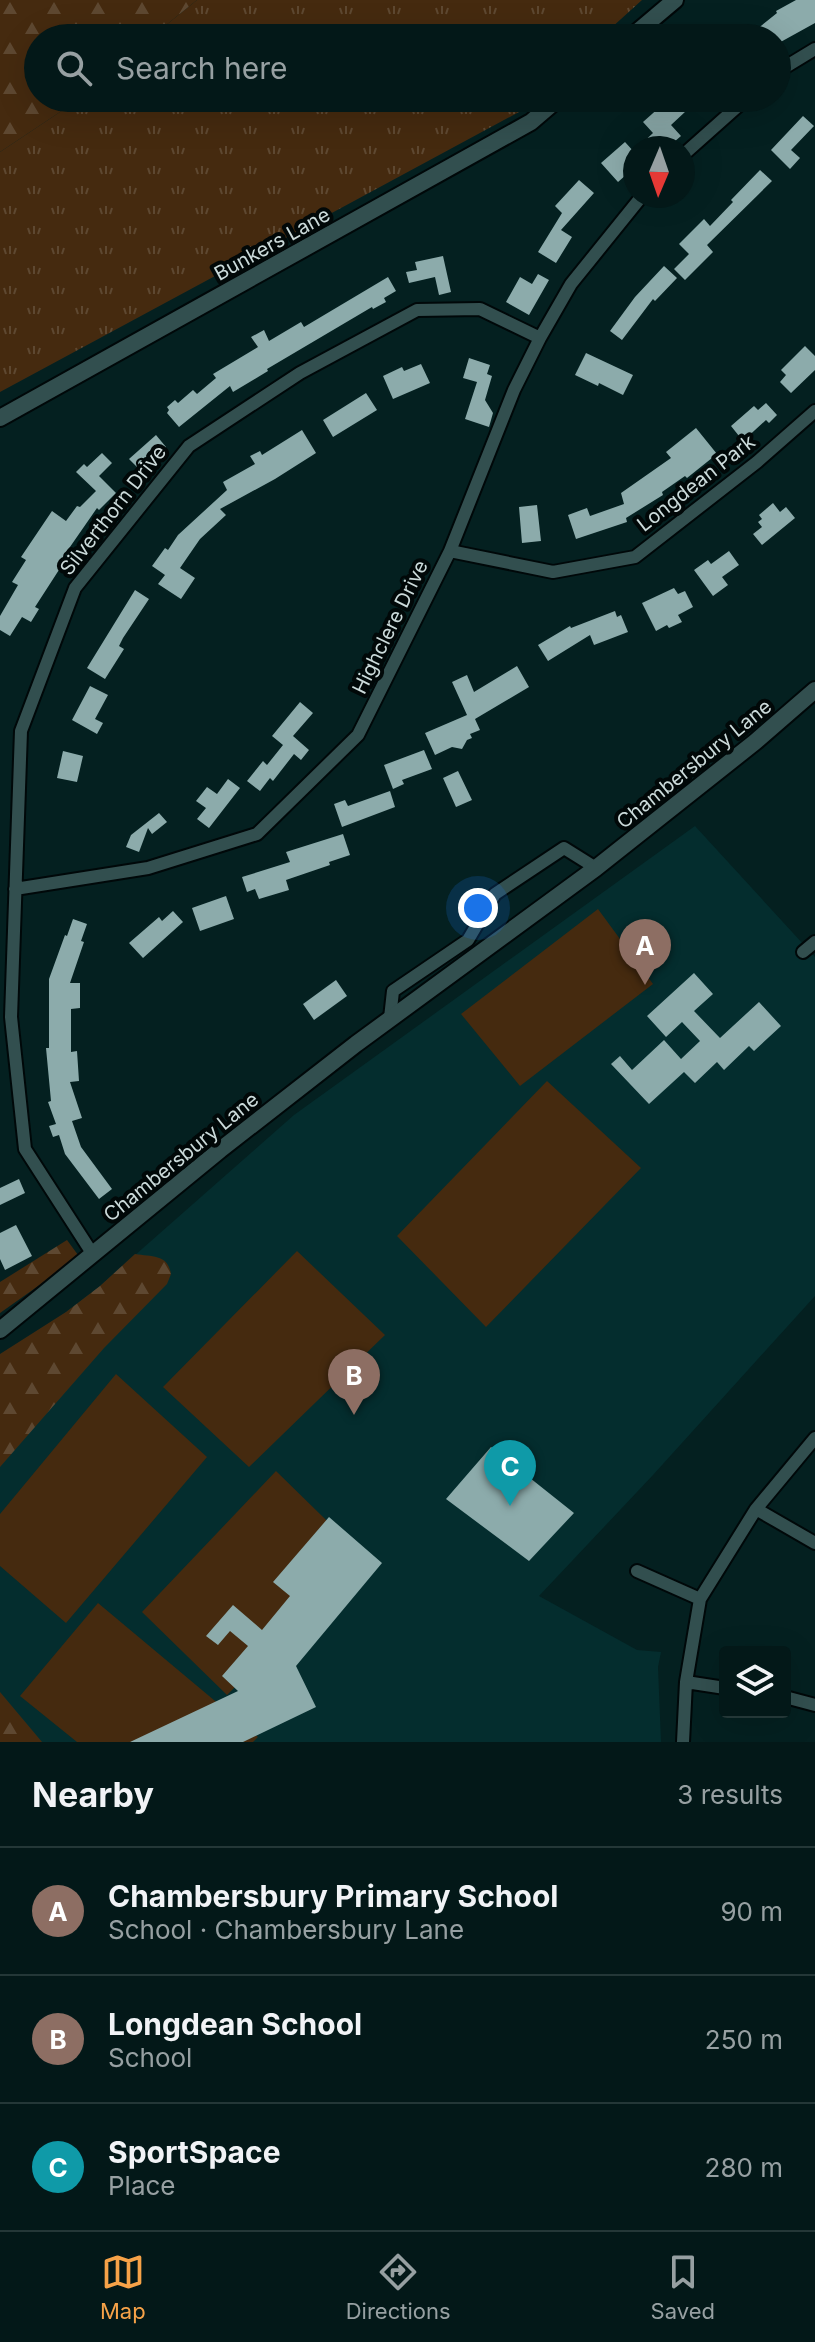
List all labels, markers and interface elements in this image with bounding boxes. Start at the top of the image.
search box [24,24,791,112]
icon: search [52,46,96,90]
text: Search here [116,50,288,86]
north arrow [623,136,695,208]
street label: Bunkers Lane [210,202,334,286]
street label: Longdean Park [632,430,760,536]
street label: Silverthorn Drive [55,440,171,580]
street label: Highclere Drive [347,556,433,698]
street label: Chambersbury Lane [612,694,776,834]
your location [458,888,498,928]
pin: A [619,919,671,985]
street label: Chambersbury Lane [99,1087,263,1227]
pin: B [328,1349,380,1415]
pin: C [484,1440,536,1506]
map controls [719,1646,791,1718]
button: layers [719,1646,791,1718]
text: Nearby [32,1774,154,1815]
text: 3 results [677,1779,783,1810]
text: Chambersbury Primary School [108,1878,558,1914]
text: A [48,1896,68,1927]
text: 90 m [720,1896,783,1927]
text: School · Chambersbury Lane [108,1914,464,1945]
text: Longdean School [108,2006,362,2042]
text: B [49,2024,67,2055]
text: 250 m [705,2024,783,2055]
text: School [108,2042,192,2073]
text: SportSpace [108,2134,281,2170]
text: C [48,2152,68,2183]
text: 280 m [705,2152,783,2183]
text: Place [108,2170,176,2201]
tab: Map [100,2250,146,2324]
tab: Directions [346,2250,451,2324]
tab: Saved [651,2250,715,2324]

